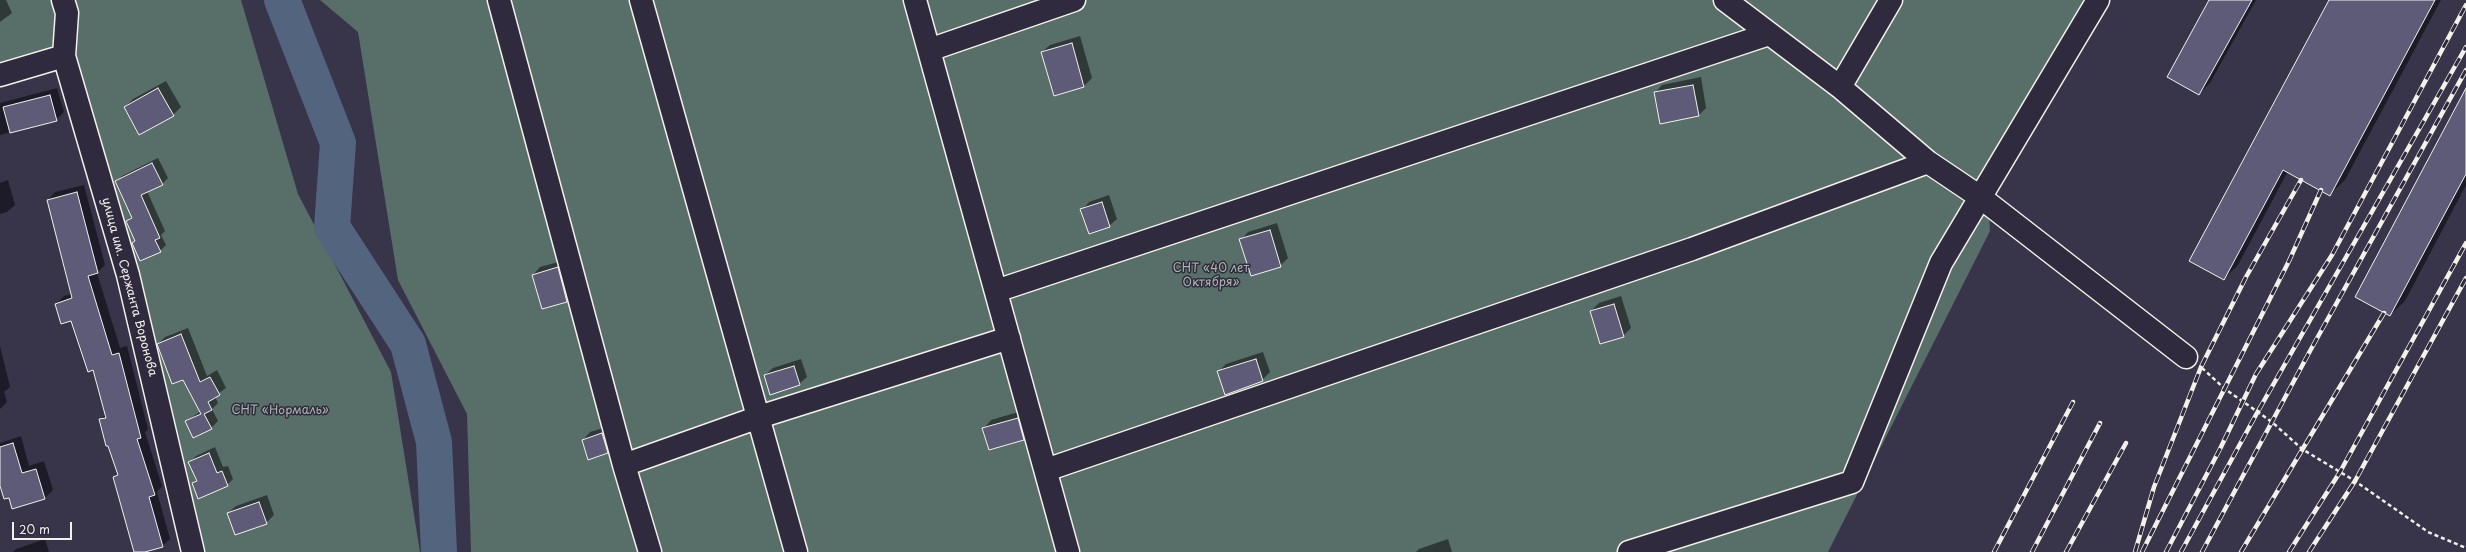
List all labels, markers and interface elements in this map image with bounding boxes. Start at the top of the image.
street label: улица им. Сержанта Воронова [98,196,160,378]
park label: СНТ «40 лет Октября» [1173,262,1249,290]
park label: СНТ «Нормаль» [231,404,329,418]
scale bar [14,514,74,540]
text: 20 m [19,520,50,538]

